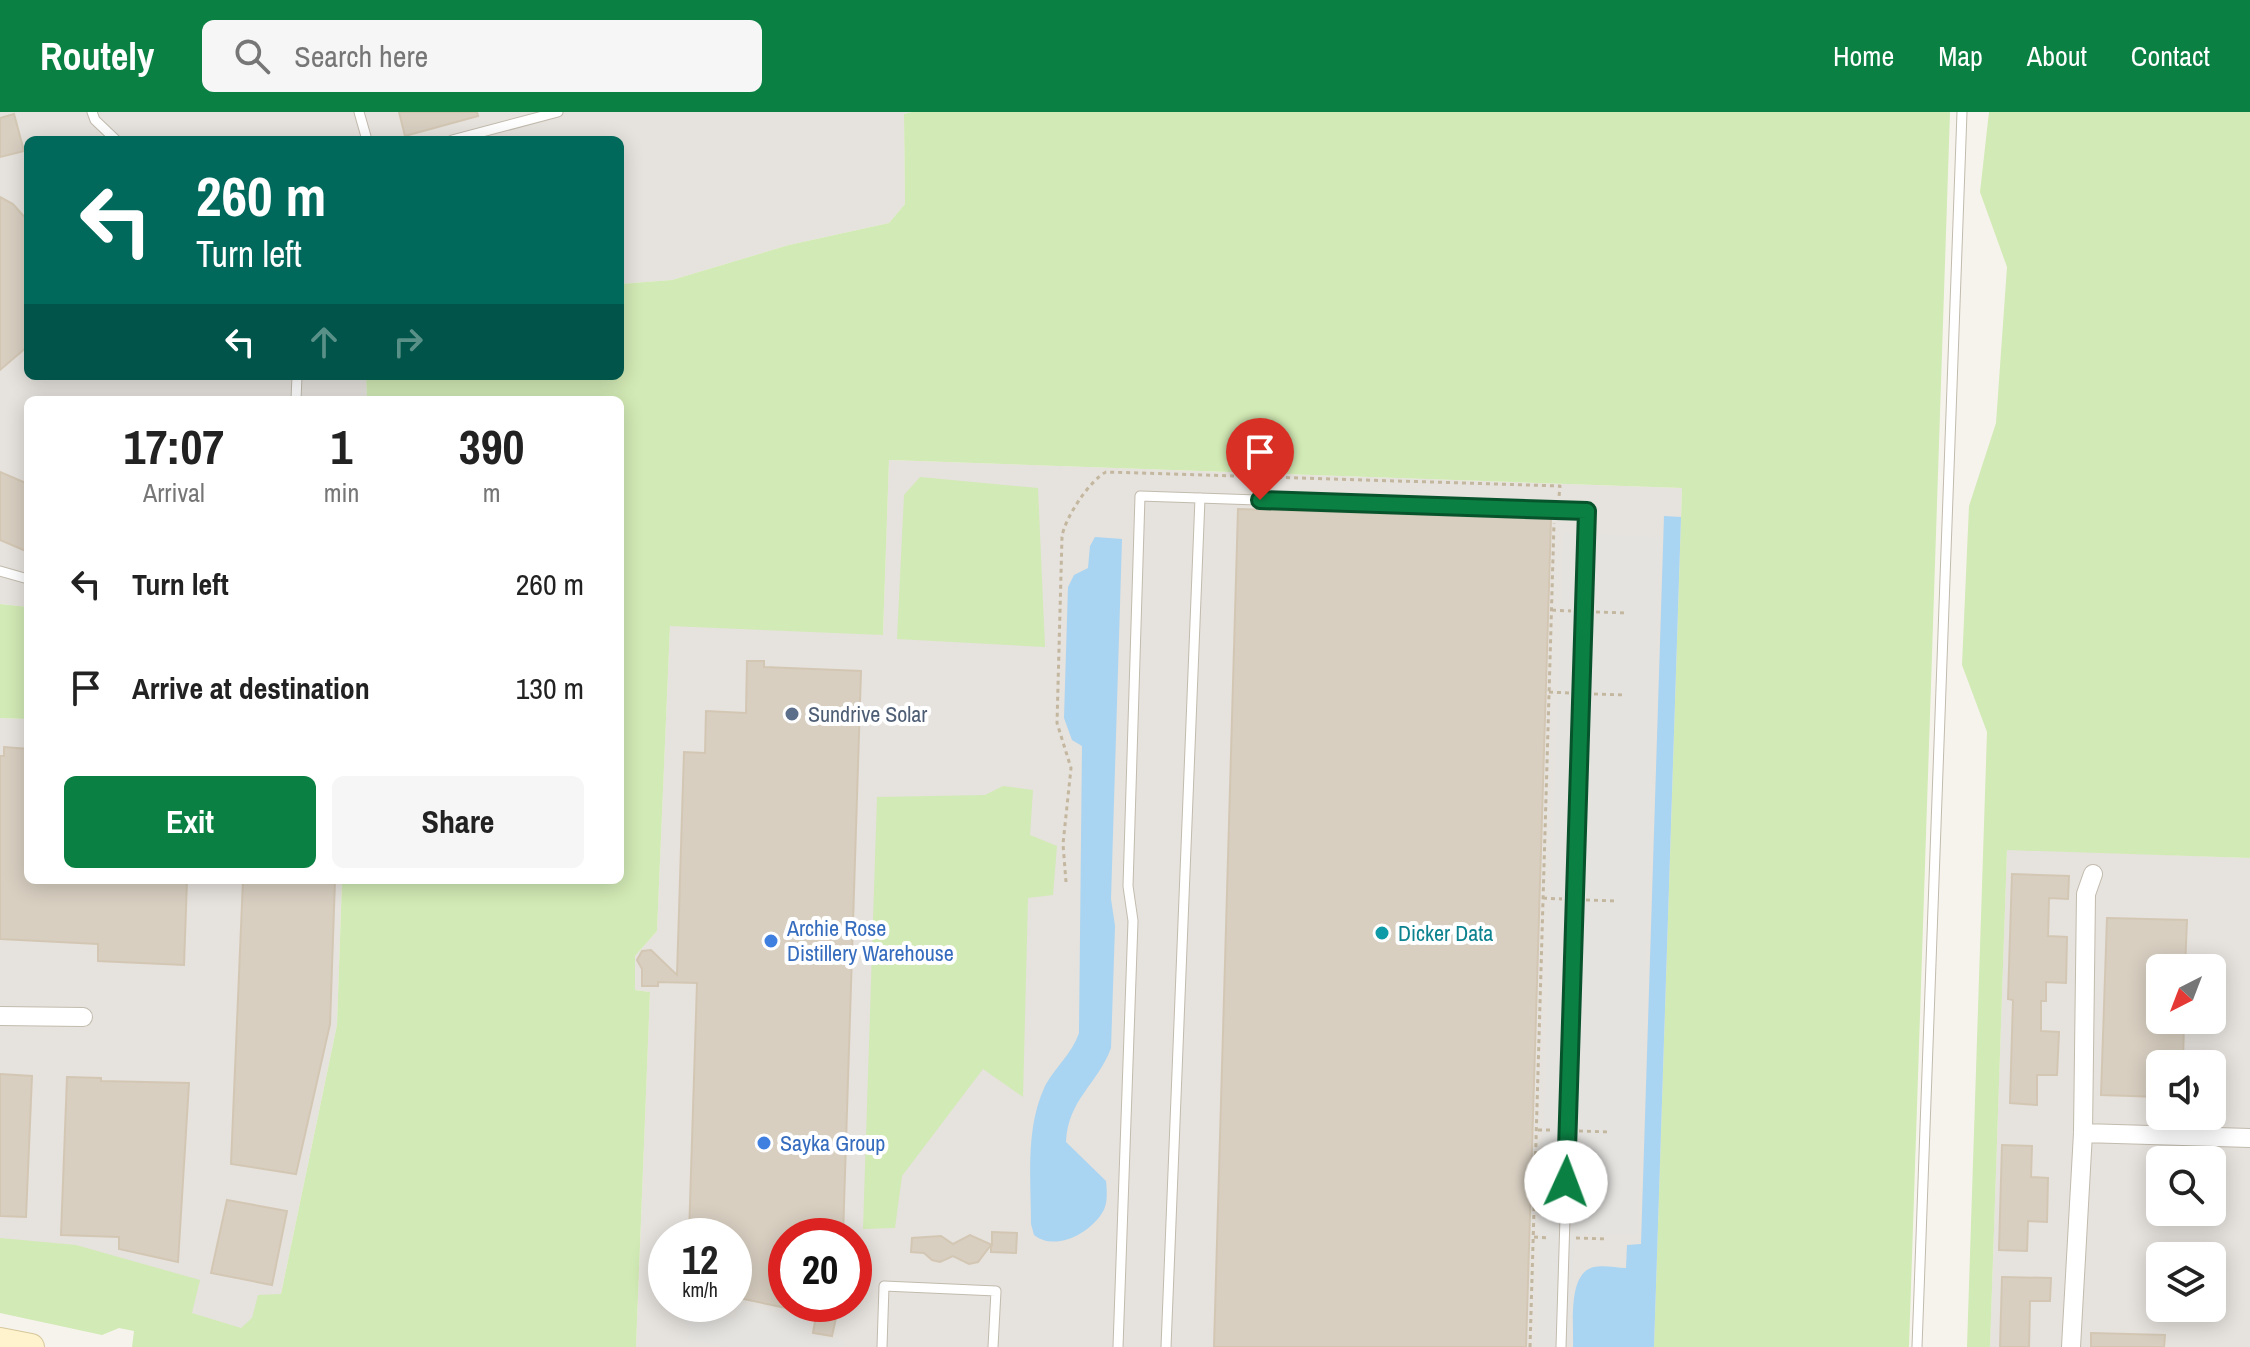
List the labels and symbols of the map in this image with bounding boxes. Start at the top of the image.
pin [1226,418,1294,500]
place label: Sundrive Solar [808,699,927,729]
marker: Sundrive Solar [783,705,801,723]
place label: Archie Rose Distillery Warehouse [786,913,954,968]
place label: Dicker Data [1398,918,1493,948]
marker: Dicker Data [1373,924,1391,942]
marker: Archie Rose Distillery Warehouse [762,932,780,950]
north arrow [2146,954,2226,1034]
place label: Sayka Group [780,1128,885,1158]
marker: Sayka Group [755,1134,773,1152]
position arrow [1524,1140,1608,1224]
speed limit sign: 20 [768,1218,872,1322]

